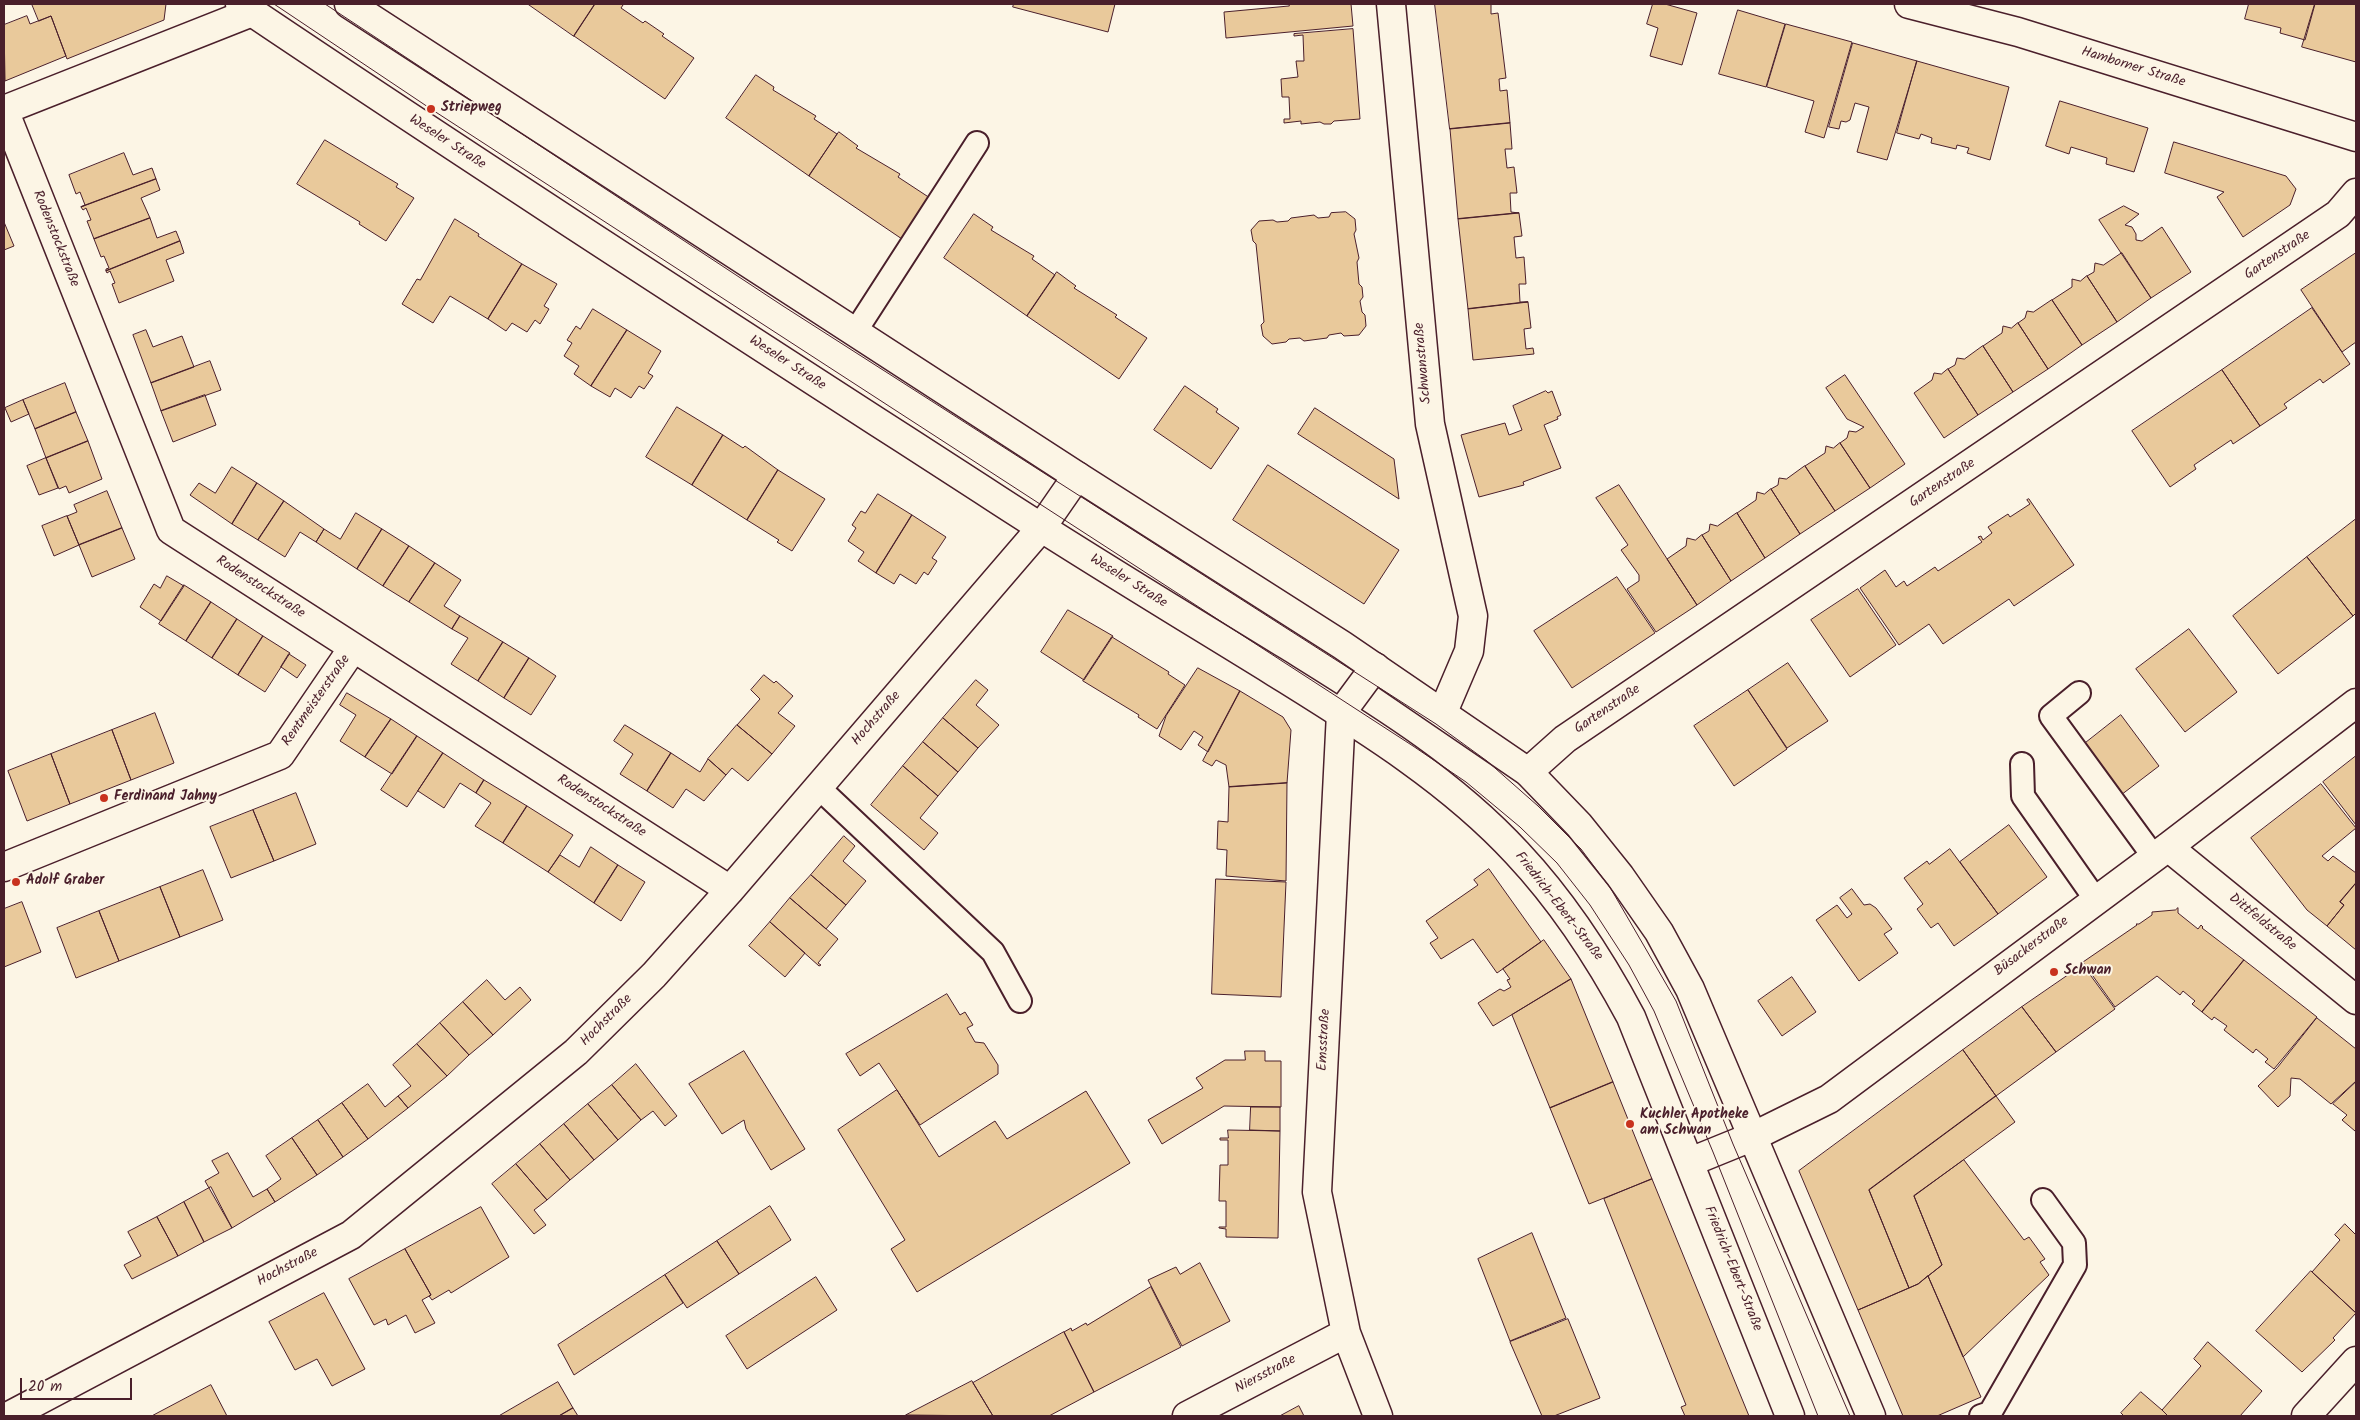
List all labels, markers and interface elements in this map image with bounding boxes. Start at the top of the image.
street label: Hamborner Straße [2079,44,2187,92]
place label: Striepweg [441,101,502,117]
marker: Striepweg [425,103,437,115]
street label: Weseler Straße [406,112,488,174]
street label: Rodenstockstraße [28,188,82,290]
street label: Gartenstraße [2242,228,2314,284]
street label: Schwanstraße [1412,322,1436,404]
street label: Weseler Straße [746,333,828,395]
street label: Gartenstraße [1907,456,1979,512]
street label: Weseler Straße [1086,552,1170,612]
street label: Rodenstockstraße [212,553,308,623]
street label: Rentmeisterstraße [279,652,355,750]
street label: Gartenstraße [1572,682,1644,738]
street label: Hochstraße [849,688,905,750]
street label: Rodenstockstraße [553,772,649,842]
place label: Ferdinand Jahny [114,790,217,806]
marker: Ferdinand Jahny [98,792,110,804]
street label: Friedrich-Ebert-Straße [1510,849,1606,965]
place label: Adolf Graber [26,874,104,890]
marker: Adolf Graber [10,876,22,888]
street label: Dittfeldstraße [2225,891,2299,955]
street label: Büsackerstraße [1991,914,2073,980]
place label: Schwan [2064,964,2111,980]
marker: Schwan [2048,966,2060,978]
street label: Hochstraße [578,992,636,1050]
street label: Emsstraße [1315,1008,1335,1072]
place label: Kuchler Apotheke am Schwan [1640,1108,1748,1140]
marker: Kuchler Apotheke am Schwan [1624,1118,1636,1130]
street label: Friedrich-Ebert-Straße [1699,1204,1765,1334]
street label: Hochstraße [255,1245,321,1291]
street label: Niersstraße [1233,1352,1299,1398]
scale bar [22,1368,135,1400]
text: 20 m [28,1375,62,1399]

